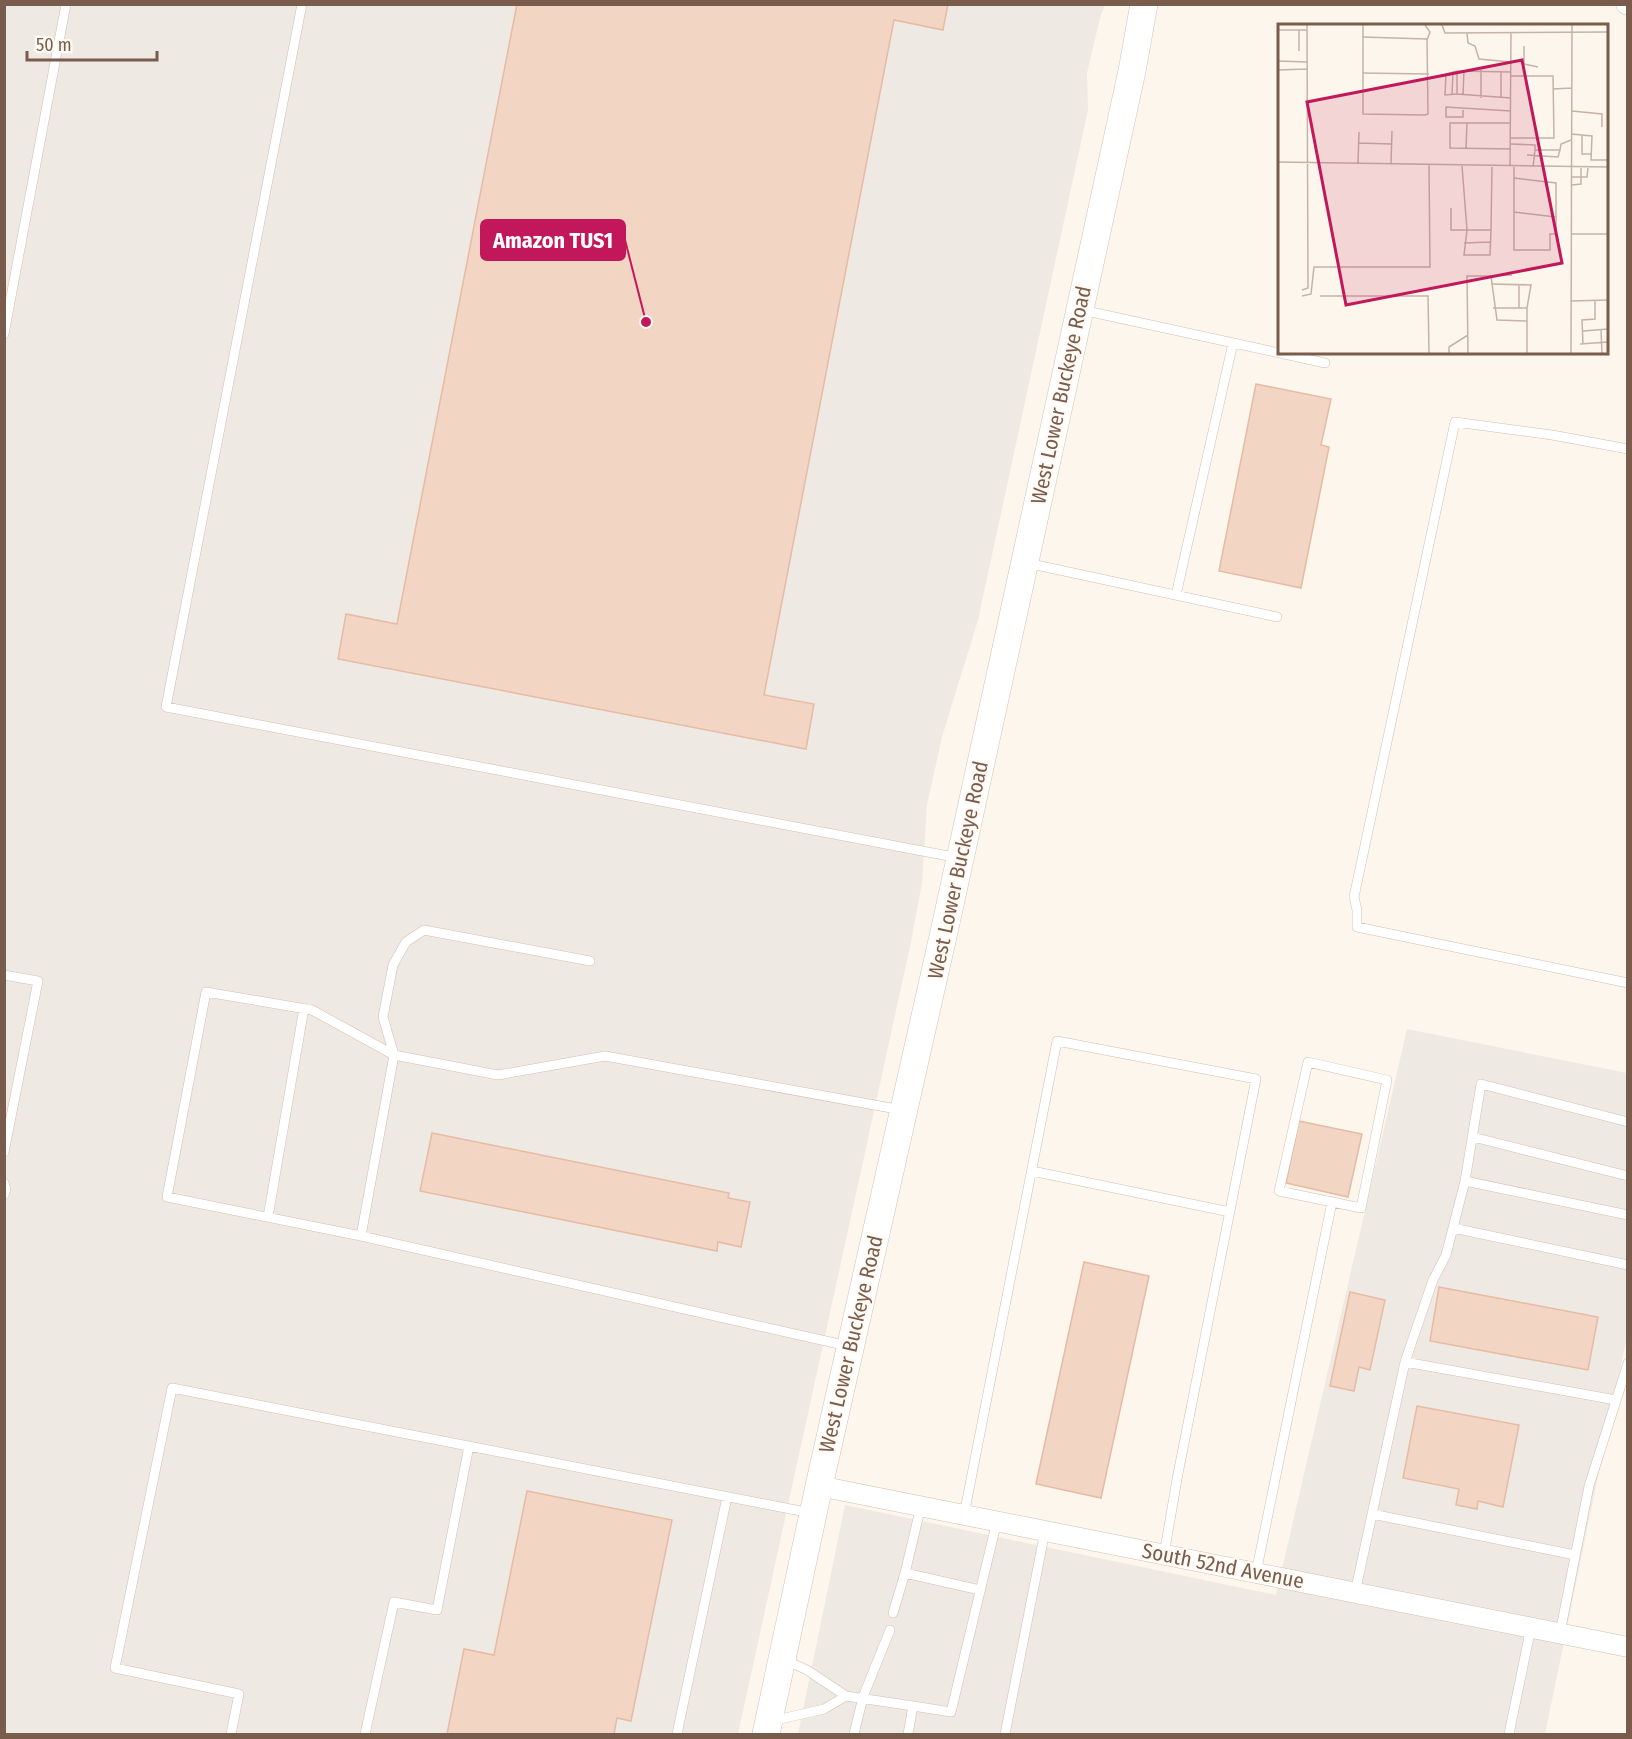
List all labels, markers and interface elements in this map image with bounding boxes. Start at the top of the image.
scale bar [27,24,158,62]
inset map [1278,24,1608,354]
text: 50 m [36,34,72,56]
callout: Amazon TUS1 [481,220,625,260]
text: Amazon TUS1 [492,227,613,254]
street label: West Lower Buckeye Road [1025,284,1097,506]
street label: West Lower Buckeye Road [922,759,994,981]
street label: West Lower Buckeye Road [813,1233,889,1455]
street label: South 52nd Avenue [1140,1538,1306,1594]

